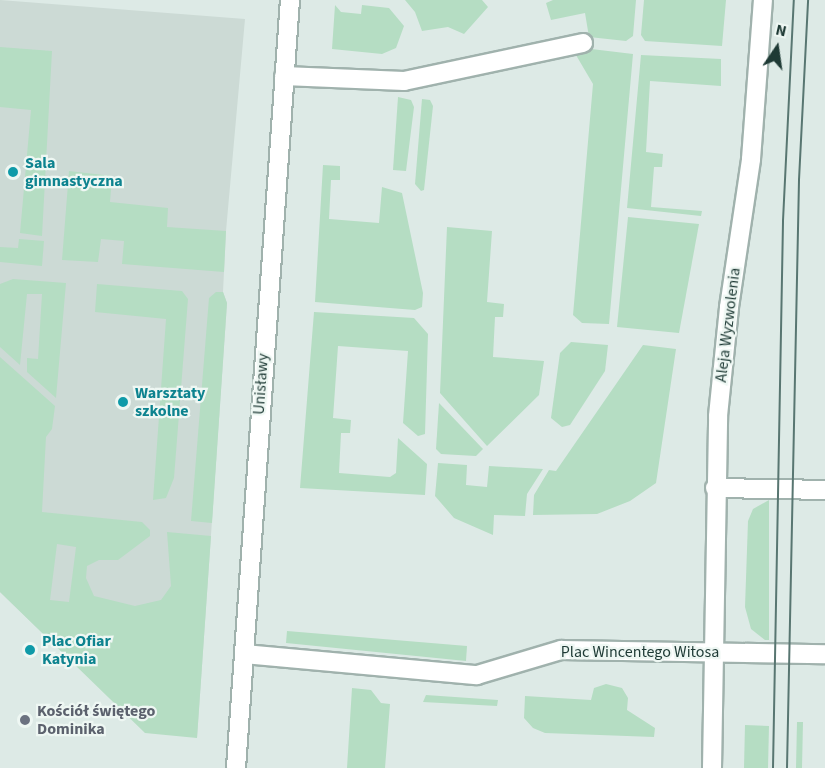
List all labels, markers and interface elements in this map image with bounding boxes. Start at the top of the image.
north arrow [747,18,807,78]
text: N [773,19,789,42]
place label: Sala gimnastyczna [25,153,123,191]
marker: Sala gimnastyczna [6,165,20,179]
street label: Aleja Wyzwolenia [711,267,745,383]
street label: Unisławy [249,353,273,415]
place label: Warsztaty szkolne [135,383,205,421]
marker: Warsztaty szkolne [116,395,130,409]
place label: Plac Ofiar Katynia [42,631,111,669]
street label: Plac Wincentego Witosa [561,642,719,662]
marker: Plac Ofiar Katynia [23,643,37,657]
place label: Kościół świętego Dominika [37,701,155,739]
marker: Kościół świętego Dominika [18,713,32,727]

